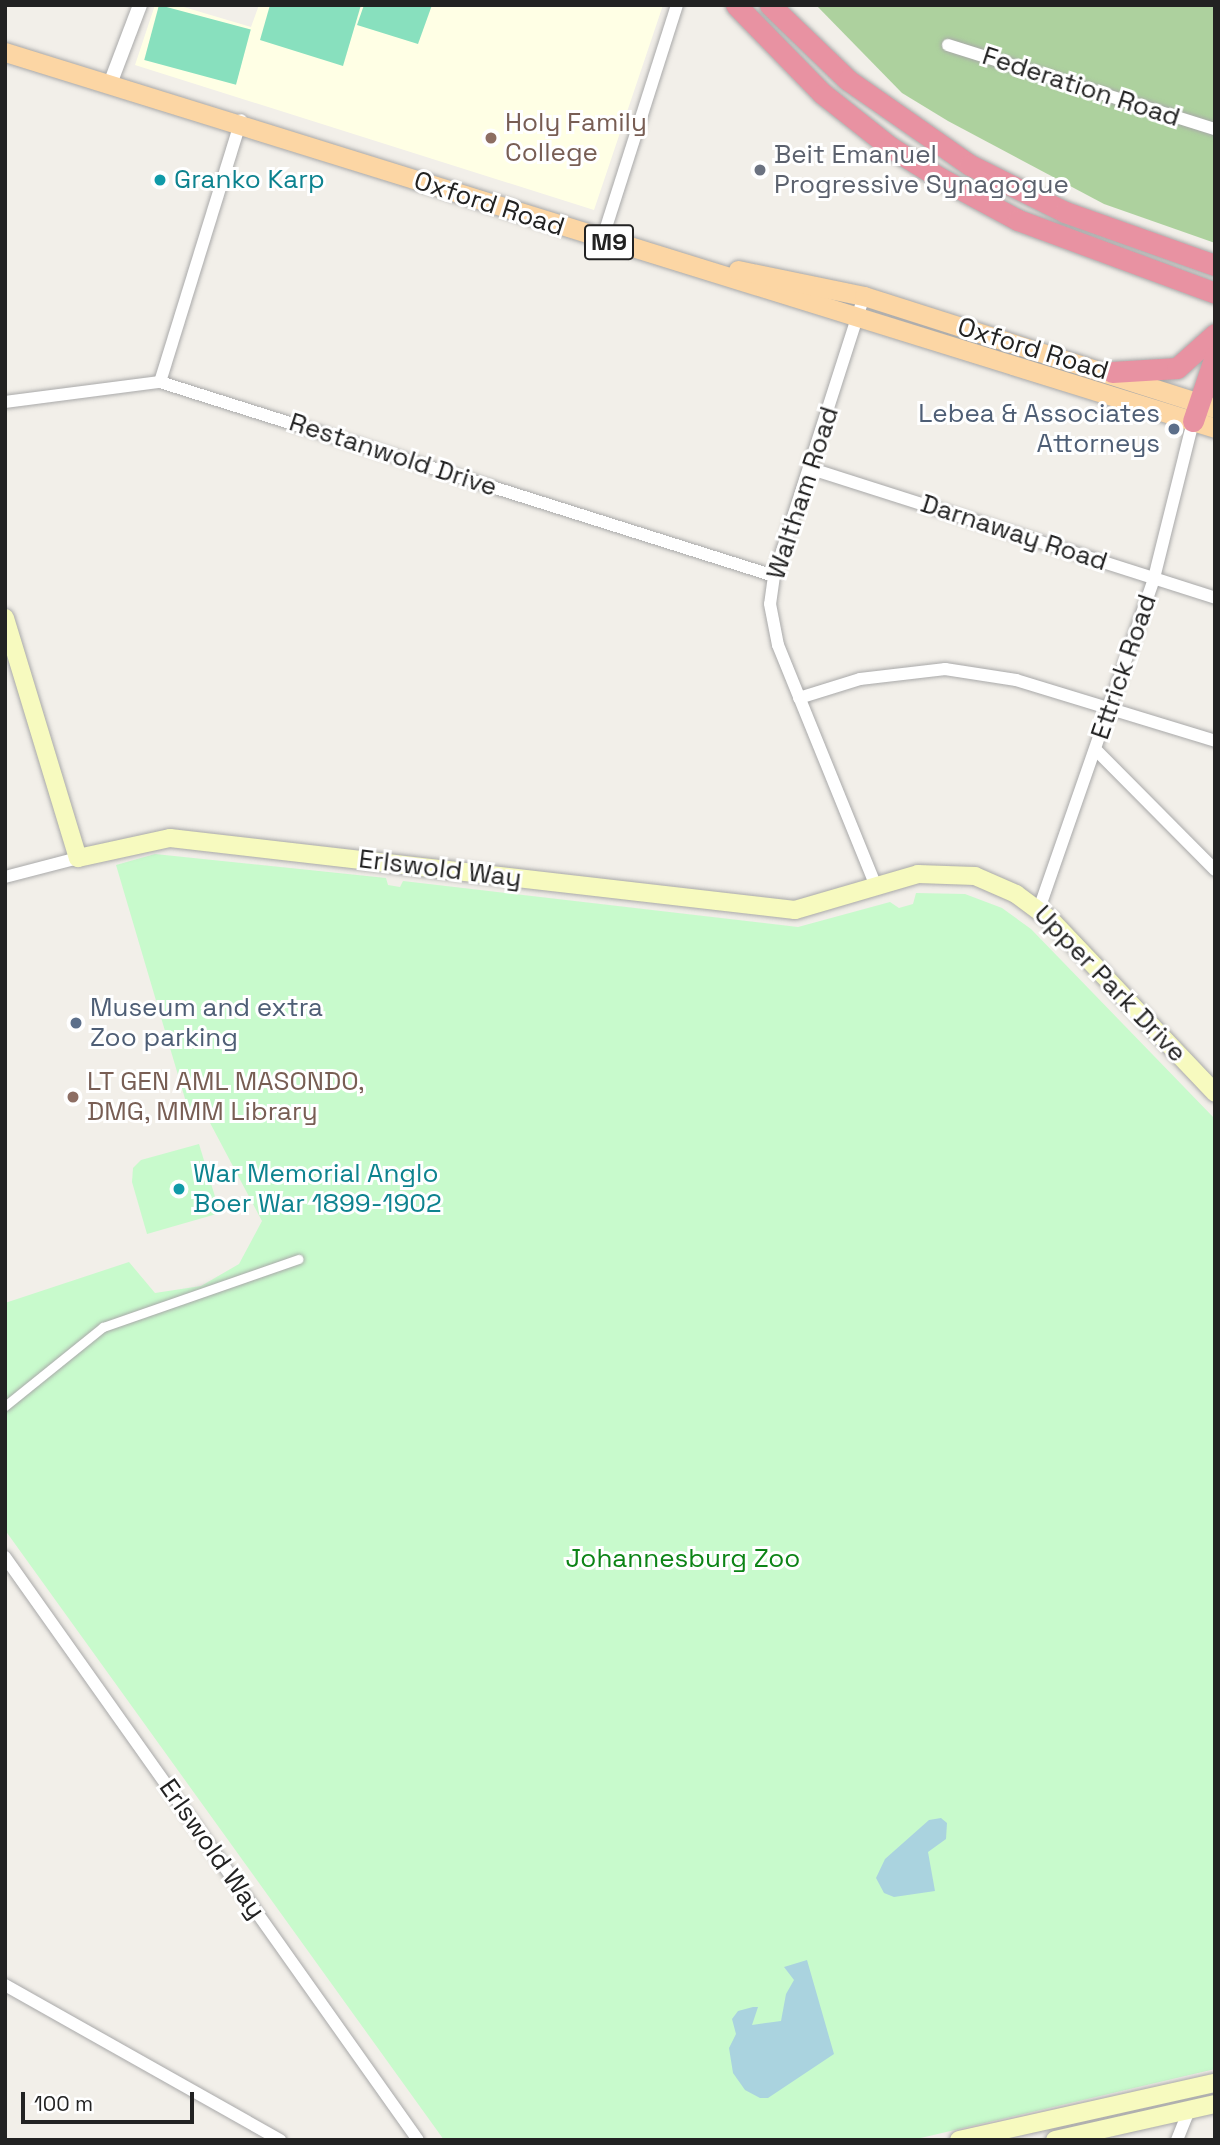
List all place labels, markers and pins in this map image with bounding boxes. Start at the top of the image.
place label: Holy Family College [505,107,647,168]
marker: Holy Family College [483,130,499,146]
place label: Beit Emanuel Progressive Synagogue [774,139,1069,200]
marker: Beit Emanuel Progressive Synagogue [752,162,768,178]
place label: Granko Karp [174,164,325,196]
marker: Granko Karp [152,172,168,188]
place label: Lebea & Associates Attorneys [918,398,1160,460]
marker: Lebea & Associates Attorneys [1166,421,1182,437]
place label: Museum and extra Zoo parking [90,992,323,1054]
marker: Museum and extra Zoo parking [68,1015,84,1031]
place label: LT GEN AML MASONDO, DMG, MMM Library [87,1066,366,1128]
marker: LT GEN AML MASONDO, DMG, MMM Library [65,1089,81,1105]
place label: War Memorial Anglo Boer War 1899-1902 [193,1158,442,1220]
marker: War Memorial Anglo Boer War 1899-1902 [171,1181,187,1197]

